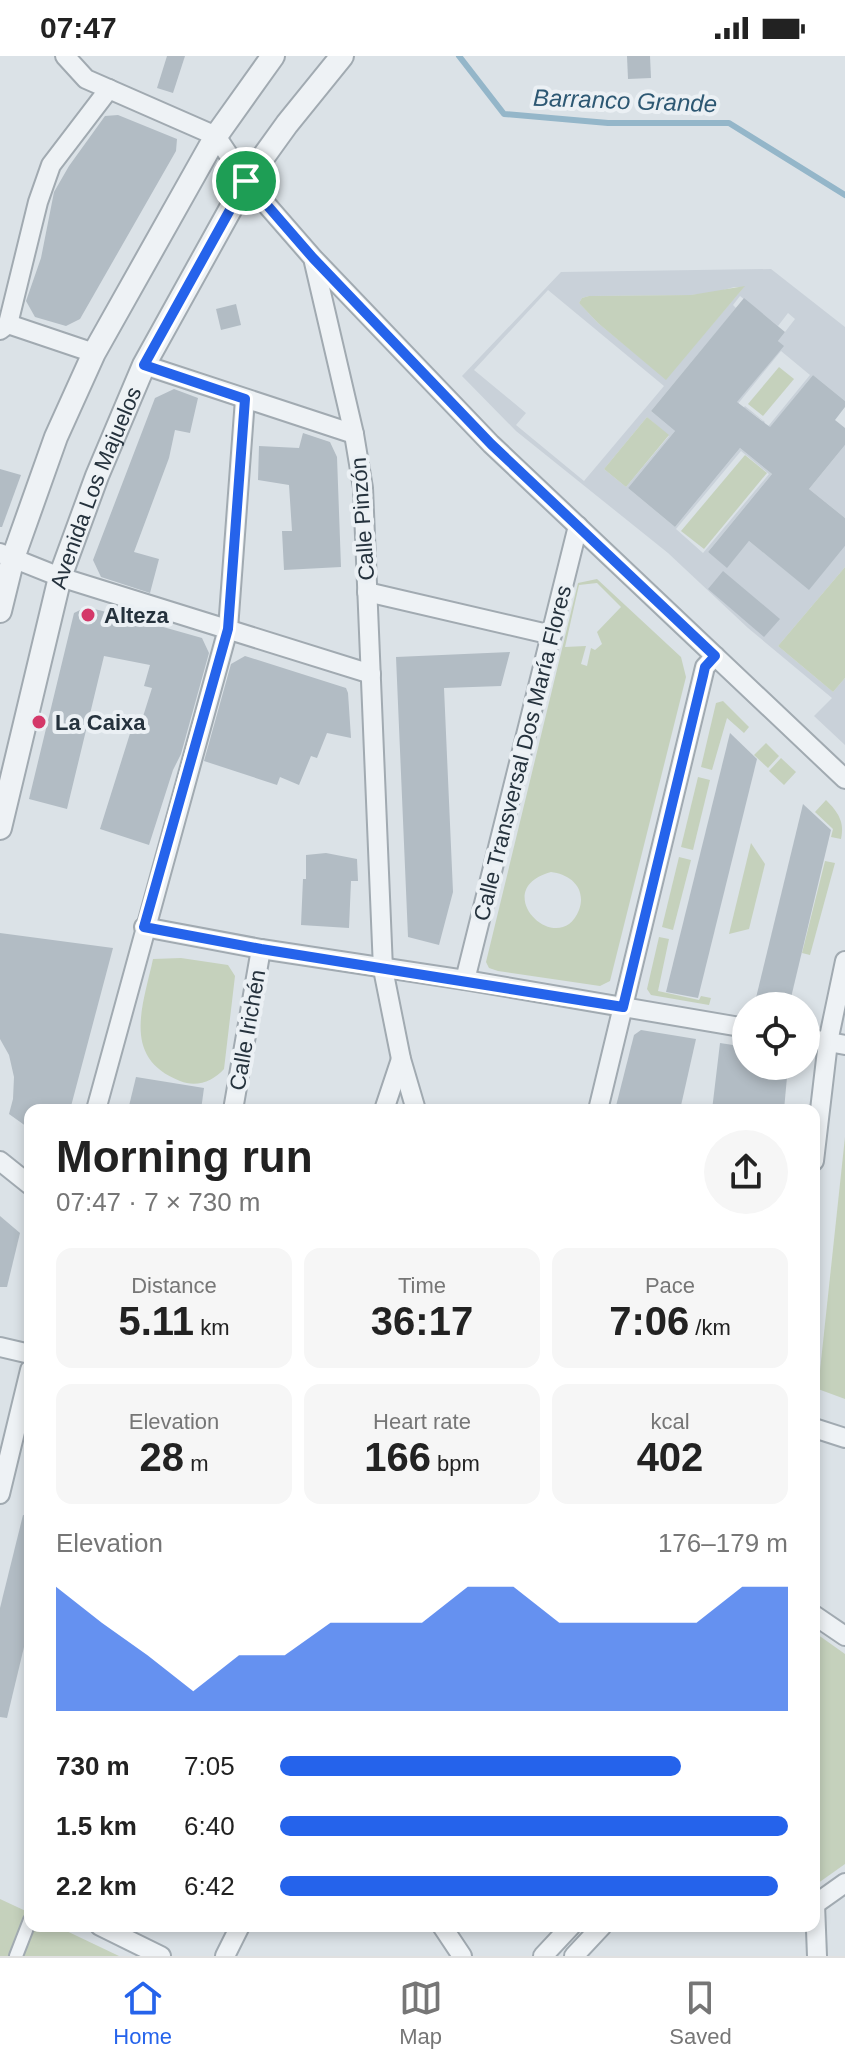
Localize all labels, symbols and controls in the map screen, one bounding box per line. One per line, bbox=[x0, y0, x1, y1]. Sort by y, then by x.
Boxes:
text: 07:47 bbox=[40, 11, 117, 44]
water label: Barranco Grande bbox=[533, 84, 717, 117]
pin bbox=[212, 147, 280, 215]
icon: arrive bbox=[224, 159, 268, 203]
street label: Avenida Los Majuelos bbox=[46, 383, 146, 591]
street label: Calle Pinzón bbox=[346, 456, 379, 581]
street label: Calle Transversal Dos María Flores bbox=[469, 583, 576, 923]
place label: Alteza bbox=[104, 603, 170, 628]
marker: Alteza bbox=[79, 606, 97, 624]
place label: La Caixa bbox=[55, 710, 146, 735]
marker: La Caixa bbox=[30, 713, 48, 731]
street label: Calle Irichén bbox=[225, 968, 270, 1092]
map controls bbox=[732, 992, 820, 1080]
button: locate bbox=[732, 992, 820, 1080]
button: share bbox=[704, 1130, 788, 1214]
text: Morning run bbox=[56, 1132, 313, 1181]
text: 07:47 · 7 × 730 m bbox=[56, 1187, 261, 1217]
text: Distance bbox=[131, 1273, 217, 1298]
text: Time bbox=[398, 1273, 446, 1298]
text: Pace bbox=[645, 1273, 695, 1298]
text: 5.11 bbox=[118, 1299, 194, 1343]
text: 36:17 bbox=[371, 1299, 473, 1343]
text: 7:06 bbox=[609, 1299, 689, 1343]
text: km bbox=[194, 1315, 230, 1340]
text: /km bbox=[689, 1315, 731, 1340]
text: Elevation bbox=[129, 1409, 219, 1434]
text: Heart rate bbox=[373, 1409, 471, 1434]
text: kcal bbox=[650, 1409, 690, 1434]
text: 28 bbox=[140, 1435, 184, 1479]
text: 166 bbox=[364, 1435, 431, 1479]
text: 402 bbox=[637, 1435, 703, 1479]
text: m bbox=[184, 1451, 208, 1476]
text: bpm bbox=[431, 1451, 480, 1476]
text: Elevation bbox=[56, 1528, 163, 1558]
text: 176–179 m bbox=[658, 1528, 788, 1558]
text: 730 m bbox=[56, 1751, 130, 1781]
text: 7:05 bbox=[184, 1751, 235, 1781]
text: 1.5 km bbox=[56, 1811, 137, 1841]
text: 6:40 bbox=[184, 1811, 235, 1841]
text: 2.2 km bbox=[56, 1871, 137, 1901]
text: 6:42 bbox=[184, 1871, 235, 1901]
tab: Home bbox=[113, 1976, 172, 2050]
tab: Map bbox=[399, 1976, 443, 2050]
tab: Saved bbox=[669, 1976, 732, 2050]

